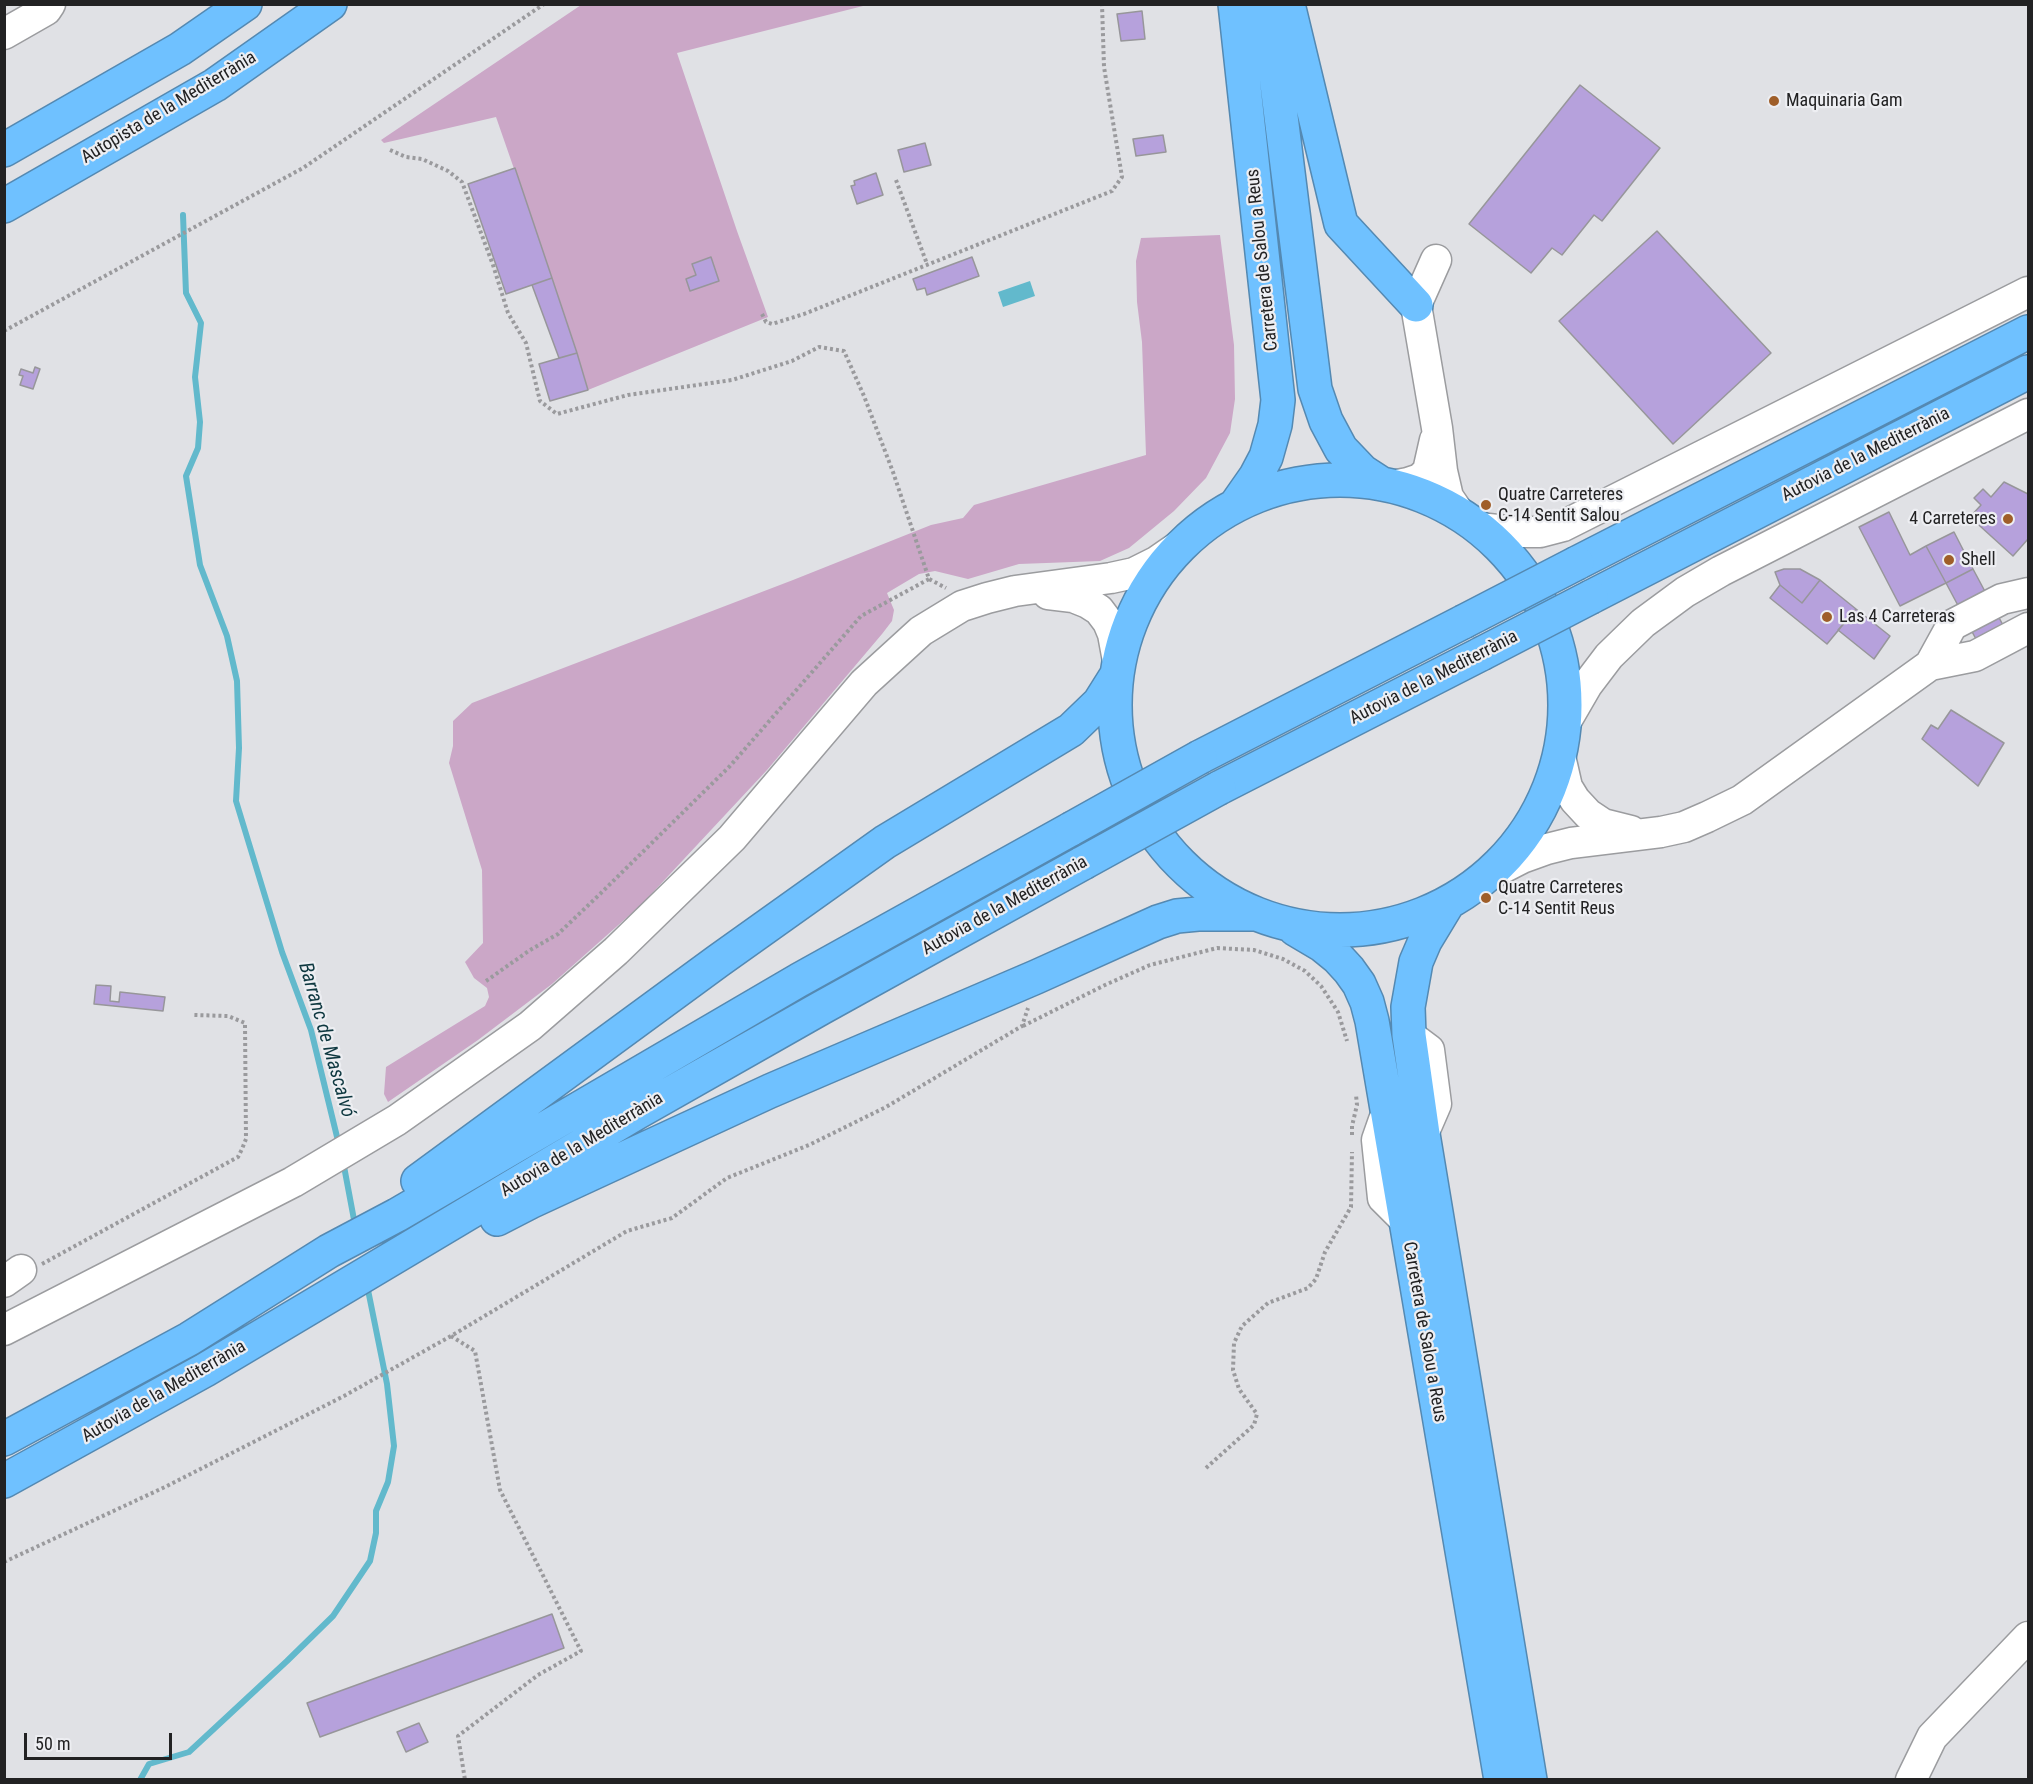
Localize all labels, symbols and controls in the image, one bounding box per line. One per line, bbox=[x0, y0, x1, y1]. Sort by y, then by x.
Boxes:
street label: Autopista de la Mediterrània bbox=[78, 47, 260, 169]
place label: Maquinaria Gam bbox=[1786, 90, 1903, 112]
marker: Maquinaria Gam bbox=[1767, 94, 1781, 108]
street label: Carretera de Salou a Reus bbox=[1243, 168, 1283, 352]
street label: Autovia de la Mediterrània bbox=[1778, 403, 1954, 507]
place label: Quatre Carreteres C-14 Sentit Salou bbox=[1498, 484, 1623, 526]
marker: Quatre Carreteres C-14 Sentit Salou bbox=[1479, 498, 1493, 512]
place label: 4 Carreteres bbox=[1909, 508, 1996, 530]
marker: 4 Carreteres bbox=[2001, 512, 2015, 526]
place label: Shell bbox=[1961, 549, 1996, 571]
marker: Shell bbox=[1942, 553, 1956, 567]
place label: Las 4 Carreteras bbox=[1839, 606, 1955, 628]
marker: Las 4 Carreteras bbox=[1820, 610, 1834, 624]
street label: Autovia de la Mediterrània bbox=[1346, 626, 1522, 730]
street label: Autovia de la Mediterrània bbox=[919, 852, 1091, 960]
place label: Quatre Carreteres C-14 Sentit Reus bbox=[1498, 877, 1623, 920]
marker: Quatre Carreteres C-14 Sentit Reus bbox=[1479, 891, 1493, 905]
water label: Barranc de Mascalvó bbox=[292, 960, 360, 1120]
street label: Autovia de la Mediterrània bbox=[497, 1088, 667, 1202]
street label: Carretera de Salou a Reus bbox=[1397, 1240, 1451, 1424]
street label: Autovia de la Mediterrània bbox=[78, 1336, 250, 1448]
scale bar bbox=[27, 1721, 176, 1759]
text: 50 m bbox=[35, 1733, 70, 1754]

